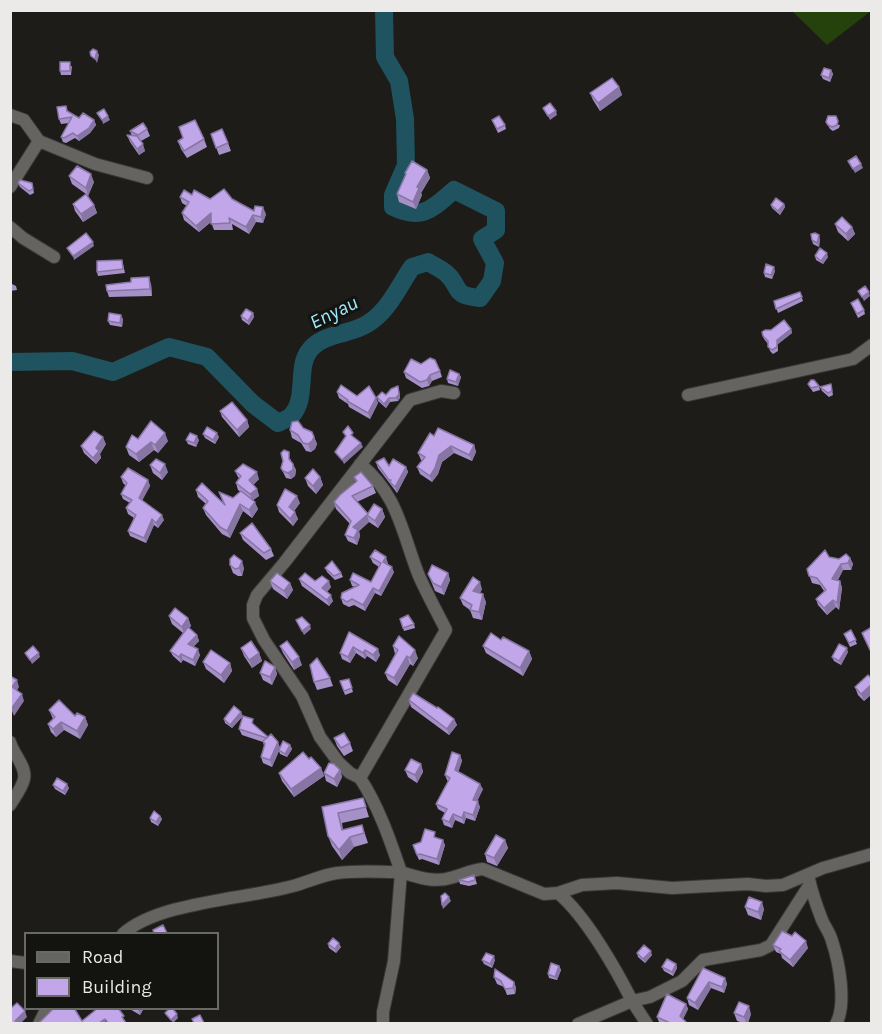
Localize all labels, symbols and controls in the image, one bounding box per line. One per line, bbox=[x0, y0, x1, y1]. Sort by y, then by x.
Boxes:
water label: Enyau bbox=[306, 291, 362, 335]
legend bbox=[24, 932, 219, 1010]
text: Road bbox=[82, 946, 123, 968]
text: Building bbox=[82, 976, 152, 998]

